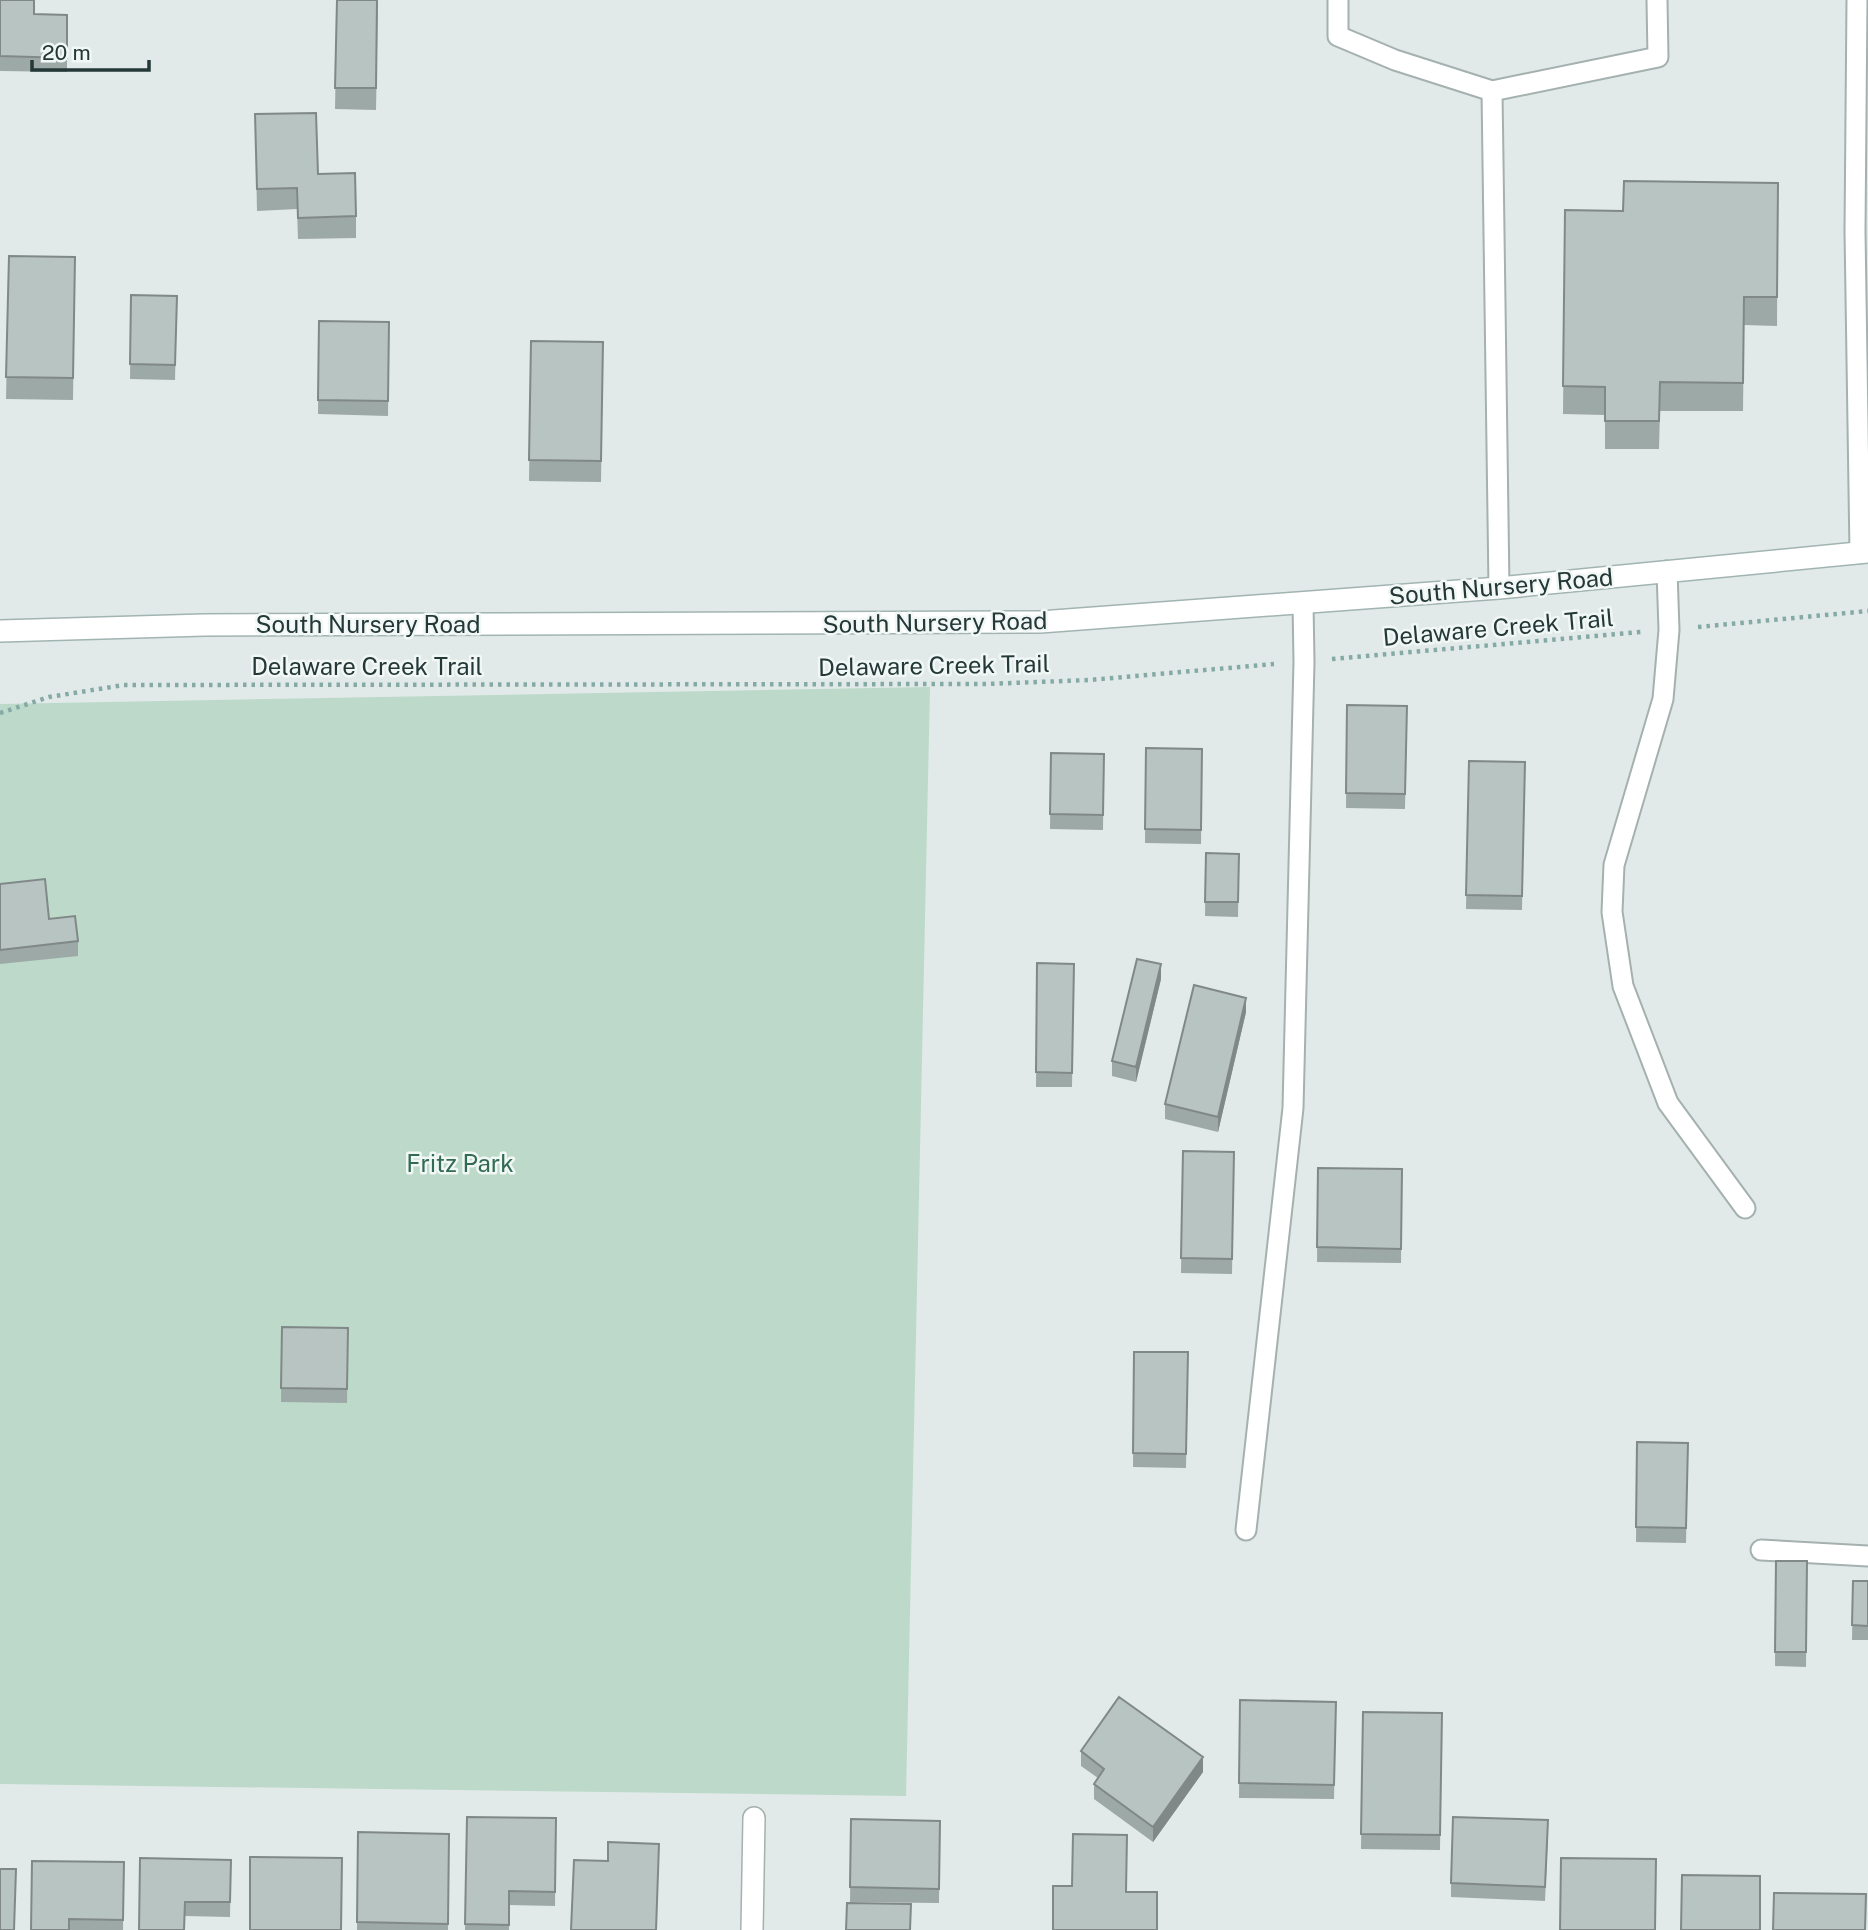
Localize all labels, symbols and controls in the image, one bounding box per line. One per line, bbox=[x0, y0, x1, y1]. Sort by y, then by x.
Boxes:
scale bar bbox=[32, 28, 149, 72]
text: 20 m bbox=[42, 40, 91, 65]
street label: South Nursery Road bbox=[1388, 562, 1614, 610]
street label: Delaware Creek Trail bbox=[1381, 603, 1615, 651]
street label: South Nursery Road bbox=[822, 606, 1048, 638]
street label: South Nursery Road bbox=[256, 610, 480, 638]
street label: Delaware Creek Trail bbox=[818, 649, 1050, 681]
street label: Delaware Creek Trail bbox=[251, 652, 483, 680]
park label: Fritz Park bbox=[406, 1149, 514, 1177]

